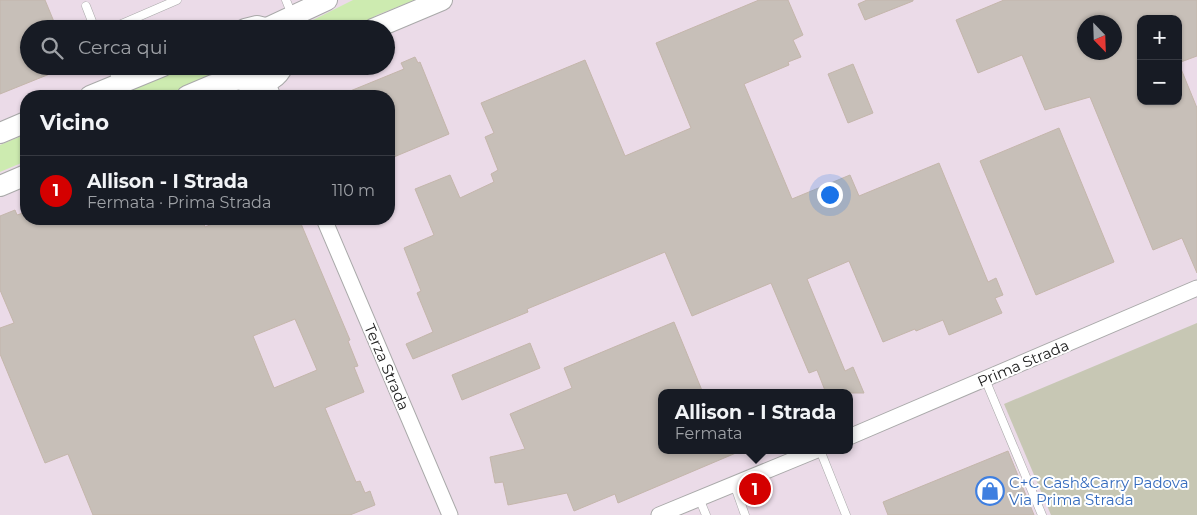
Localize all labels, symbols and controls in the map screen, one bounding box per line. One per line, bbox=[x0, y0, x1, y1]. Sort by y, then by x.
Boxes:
north arrow bbox=[1077, 15, 1122, 60]
map controls bbox=[1137, 15, 1182, 105]
button: + bbox=[1137, 15, 1182, 60]
search box bbox=[20, 20, 395, 75]
icon: search bbox=[38, 34, 66, 62]
text: Cerca qui bbox=[78, 36, 168, 59]
button: − bbox=[1137, 60, 1182, 105]
text: Vicino bbox=[40, 110, 109, 135]
text: Allison - I Strada bbox=[87, 170, 249, 193]
text: 1 bbox=[53, 181, 59, 200]
text: 110 m bbox=[332, 181, 375, 200]
your location bbox=[817, 182, 843, 208]
text: Fermata · Prima Strada bbox=[87, 193, 271, 212]
street label: Terza Strada bbox=[360, 321, 414, 413]
street label: Prima Strada bbox=[974, 335, 1072, 391]
popup bbox=[658, 389, 853, 454]
text: Allison - I Strada bbox=[675, 401, 836, 424]
text: Fermata bbox=[675, 424, 743, 443]
pin: 1 bbox=[739, 470, 771, 508]
place label: C+C Cash&Carry Padova Via Prima Strada bbox=[1009, 473, 1188, 509]
shop icon: C+C Cash&Carry Padova Via Prima Strada bbox=[975, 476, 1005, 506]

